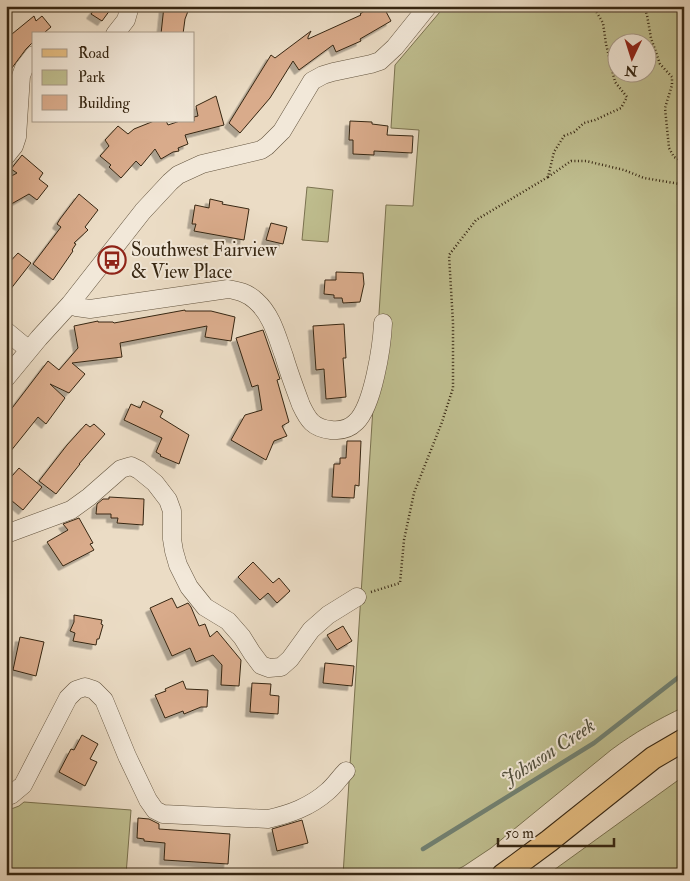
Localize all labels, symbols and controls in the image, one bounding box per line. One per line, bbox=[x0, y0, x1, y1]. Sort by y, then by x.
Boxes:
legend bbox=[32, 32, 195, 122]
north arrow bbox=[608, 32, 658, 82]
text: Road bbox=[78, 44, 110, 63]
text: N bbox=[624, 62, 639, 79]
text: Park bbox=[78, 68, 105, 87]
text: Building bbox=[78, 94, 130, 113]
place label: Southwest Fairview & View Place bbox=[131, 238, 277, 284]
bus stop icon: Southwest Fairview & View Place bbox=[97, 245, 127, 275]
water label: Johnson Creek bbox=[497, 713, 600, 792]
scale bar bbox=[498, 816, 614, 848]
text: 50 m bbox=[505, 824, 534, 843]

